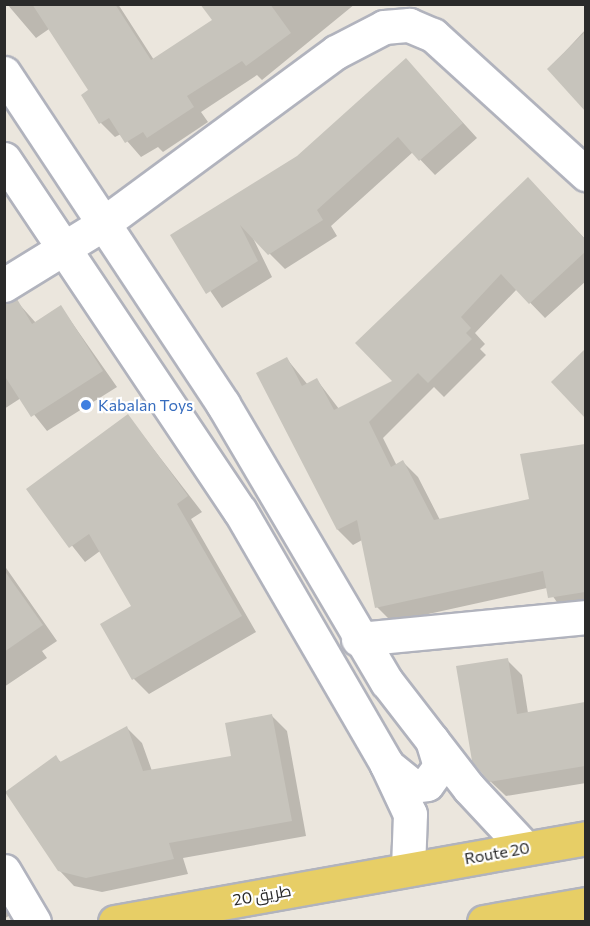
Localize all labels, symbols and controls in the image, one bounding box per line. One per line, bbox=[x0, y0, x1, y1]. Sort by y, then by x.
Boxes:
place label: Kabalan Toys bbox=[98, 395, 193, 415]
marker: Kabalan Toys bbox=[79, 398, 93, 412]
street label: Route 20 bbox=[463, 838, 531, 868]
street label: طريق 20 bbox=[231, 880, 293, 910]

